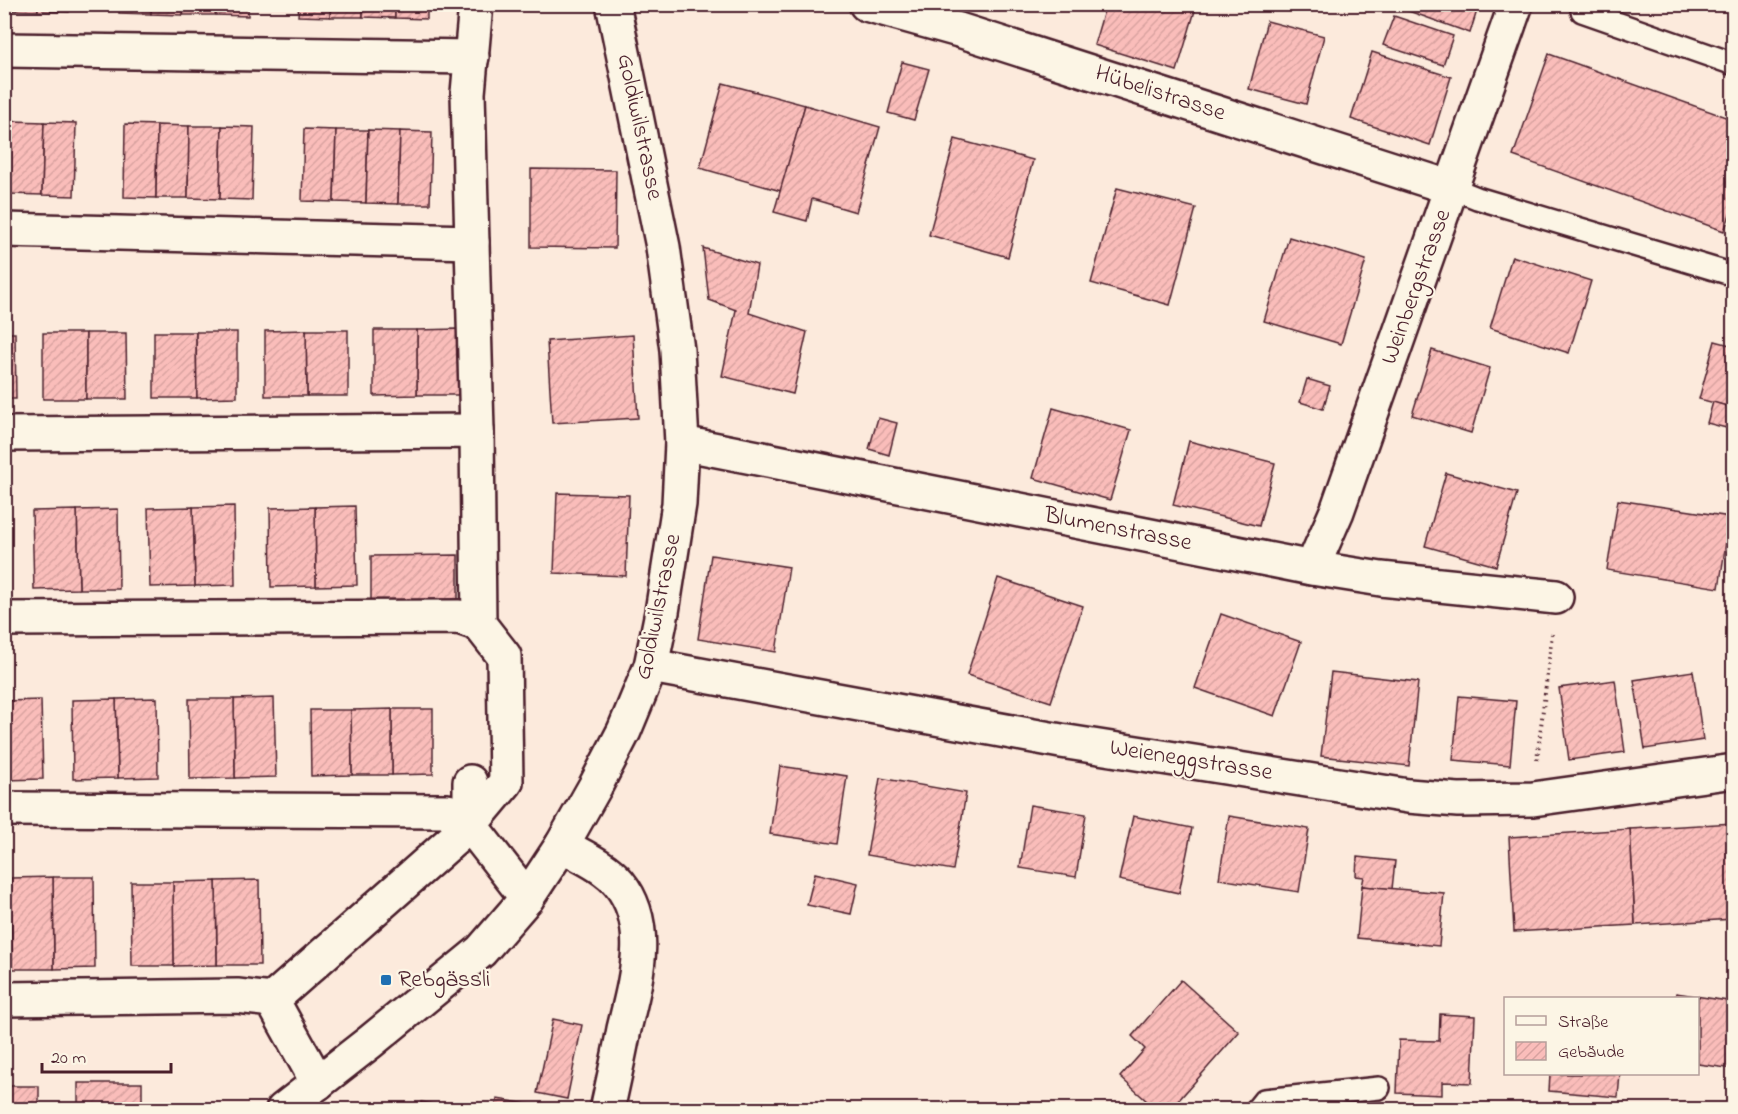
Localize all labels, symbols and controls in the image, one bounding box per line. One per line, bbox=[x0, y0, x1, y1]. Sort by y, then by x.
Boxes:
street label: Goldiwilstrasse bbox=[606, 51, 672, 204]
street label: Hübelistrasse bbox=[1090, 56, 1230, 132]
street label: Weinbergstrasse bbox=[1373, 204, 1461, 370]
street label: Blumenstrasse bbox=[1040, 498, 1195, 561]
street label: Goldiwilstrasse bbox=[626, 530, 692, 683]
street label: Weieneggstrasse bbox=[1107, 731, 1275, 791]
place label: Rebgässli bbox=[398, 963, 490, 998]
marker: Rebgässli bbox=[379, 973, 393, 987]
legend bbox=[1504, 997, 1699, 1075]
text: Straße bbox=[1558, 1010, 1609, 1036]
scale bar bbox=[42, 1036, 171, 1074]
text: Gebäude bbox=[1558, 1040, 1625, 1066]
text: 20 m bbox=[51, 1046, 86, 1072]

